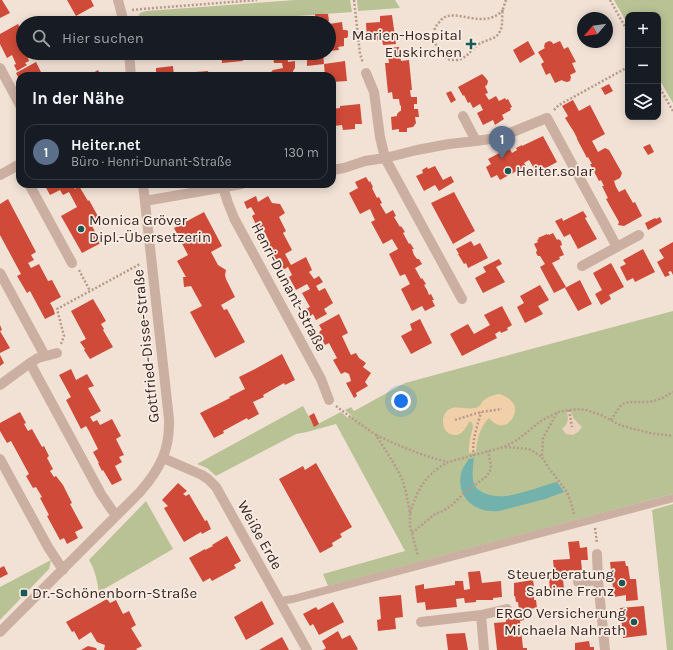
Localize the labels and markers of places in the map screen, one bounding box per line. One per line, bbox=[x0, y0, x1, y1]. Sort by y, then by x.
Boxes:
place label: Marien-Hospital Euskirchen bbox=[352, 26, 462, 61]
marker: Marien-Hospital Euskirchen bbox=[465, 38, 477, 50]
pin: 1 bbox=[489, 126, 515, 159]
place label: Heiter.solar bbox=[516, 162, 594, 180]
marker: Heiter.solar bbox=[503, 166, 513, 176]
place label: Monica Gröver Dipl.-Übersetzerin bbox=[89, 211, 211, 246]
marker: Monica Gröver Dipl.-Übersetzerin bbox=[76, 224, 86, 234]
place label: Steuerberatung Sabine Frenz bbox=[507, 565, 615, 600]
marker: Steuerberatung Sabine Frenz bbox=[617, 578, 627, 588]
place label: Dr.-Schönenborn-Straße bbox=[32, 584, 197, 602]
marker: Dr.-Schönenborn-Straße bbox=[19, 588, 29, 598]
place label: ERGO Versicherung Michaela Nahrath bbox=[496, 604, 627, 639]
marker: ERGO Versicherung Michaela Nahrath bbox=[629, 617, 639, 627]

